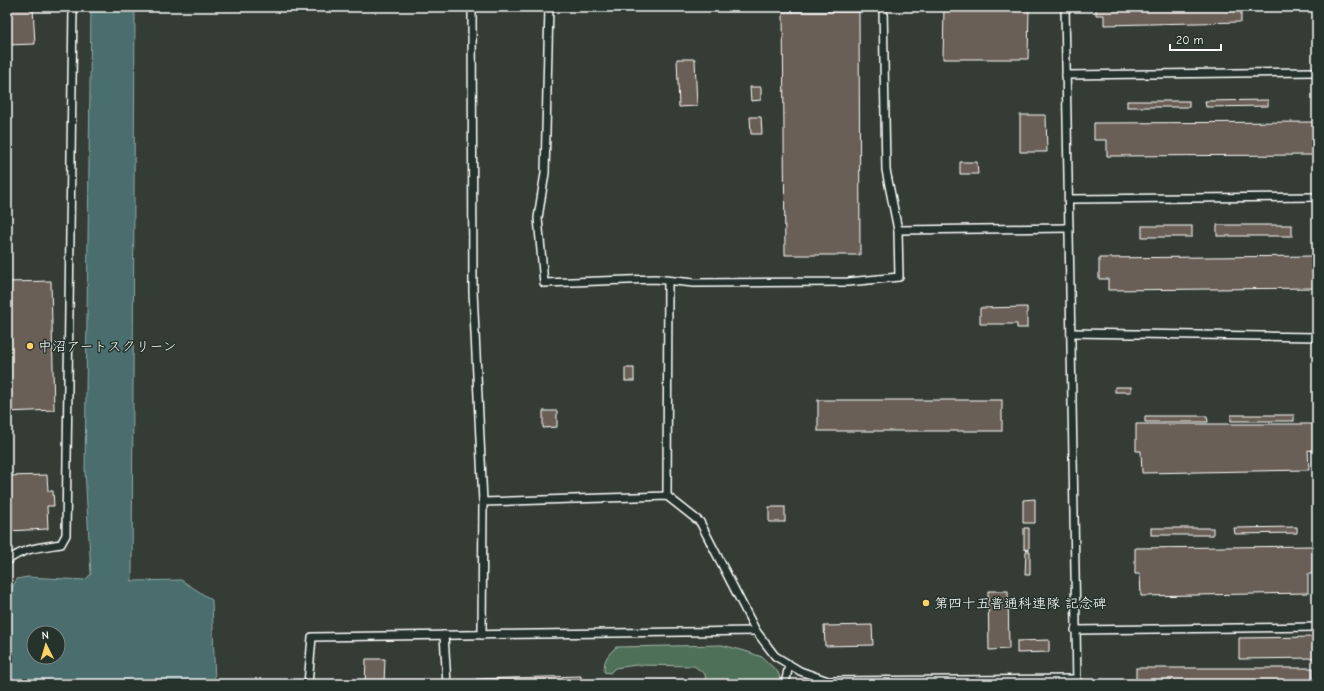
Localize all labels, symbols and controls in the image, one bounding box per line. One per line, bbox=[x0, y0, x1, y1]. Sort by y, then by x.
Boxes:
scale bar bbox=[1170, 26, 1221, 52]
text: 20 m bbox=[1176, 33, 1204, 47]
place label: 中沼アートスクリーン bbox=[38, 338, 177, 355]
marker: 中沼アートスクリーン bbox=[25, 341, 35, 351]
place label: 第四十五普通科連隊 記念碑 bbox=[934, 595, 1107, 612]
marker: 第四十五普通科連隊 記念碑 bbox=[921, 598, 931, 608]
north arrow bbox=[26, 625, 66, 665]
text: N bbox=[41, 629, 49, 642]

